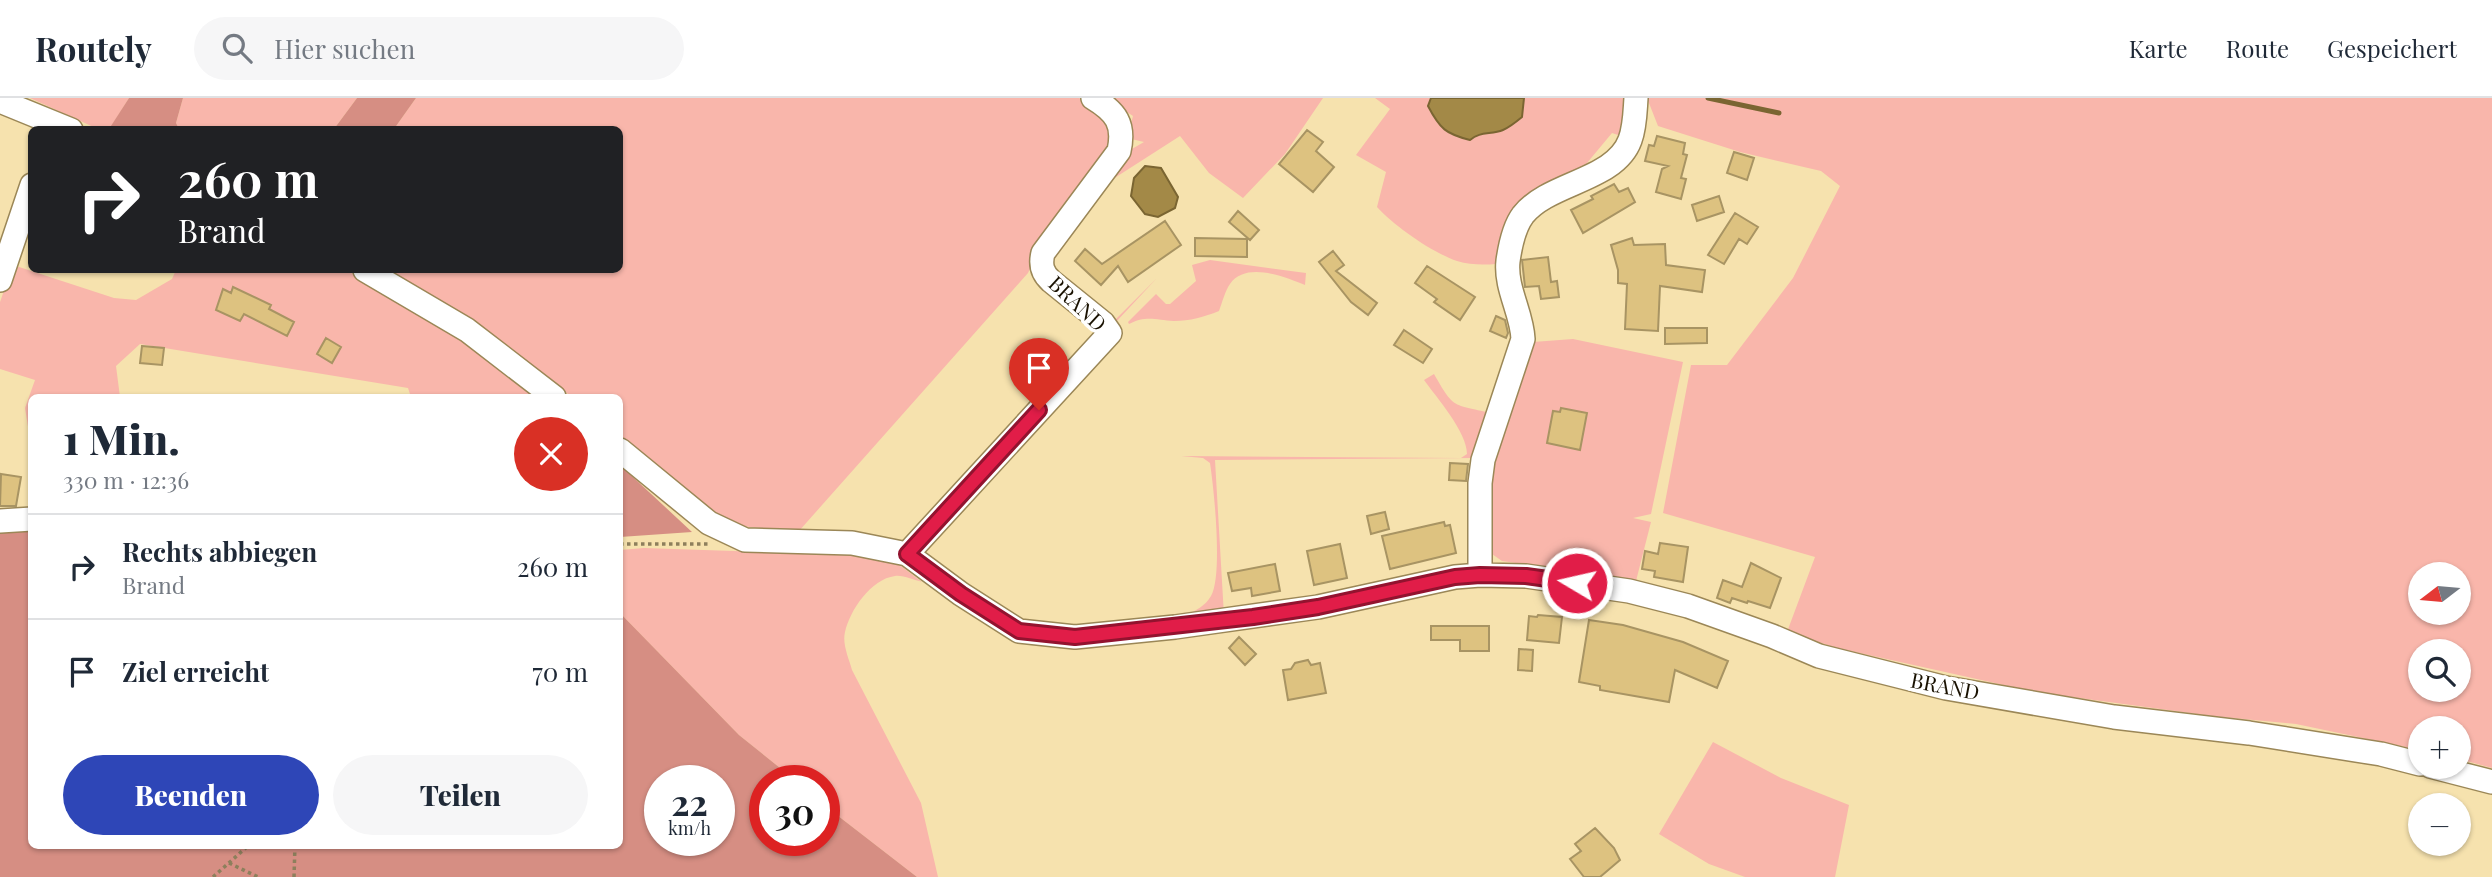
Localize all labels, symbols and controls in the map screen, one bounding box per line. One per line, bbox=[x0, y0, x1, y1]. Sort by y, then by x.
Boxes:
search box bbox=[194, 17, 684, 80]
text: Routely bbox=[35, 26, 152, 70]
icon: search bbox=[218, 29, 256, 67]
text: Hier suchen bbox=[274, 31, 415, 66]
text: Karte bbox=[2129, 32, 2188, 64]
text: Route bbox=[2226, 32, 2289, 64]
text: Gespeichert bbox=[2327, 32, 2457, 64]
text: 260 m bbox=[178, 145, 318, 210]
icon: right bbox=[63, 154, 154, 245]
text: Brand bbox=[178, 208, 266, 251]
street label: BRAND bbox=[1043, 269, 1113, 336]
pin bbox=[1009, 338, 1069, 410]
icon: arrive bbox=[1020, 349, 1058, 387]
text: 1 Min. bbox=[63, 410, 180, 466]
button: close bbox=[514, 417, 588, 491]
text: 330 m · 12:36 bbox=[63, 464, 189, 495]
text: Rechts abbiegen bbox=[122, 534, 317, 569]
position arrow bbox=[1540, 546, 1614, 620]
icon: right bbox=[63, 548, 101, 586]
text: 260 m bbox=[517, 549, 588, 584]
north arrow bbox=[2408, 562, 2471, 625]
map controls bbox=[2408, 562, 2471, 856]
text: Brand bbox=[122, 569, 185, 600]
button: search bbox=[2408, 639, 2471, 702]
icon: arrive bbox=[63, 653, 101, 691]
text: Ziel erreicht bbox=[122, 654, 269, 689]
text: 70 m bbox=[532, 654, 588, 689]
street label: BRAND bbox=[1909, 665, 1982, 705]
button: + bbox=[2408, 716, 2471, 779]
button: Beenden bbox=[63, 755, 319, 835]
button: Teilen bbox=[333, 755, 588, 835]
speed limit sign: 30 bbox=[749, 765, 840, 856]
text: 22 bbox=[671, 778, 708, 825]
button: − bbox=[2408, 793, 2471, 856]
text: km/h bbox=[668, 816, 711, 840]

